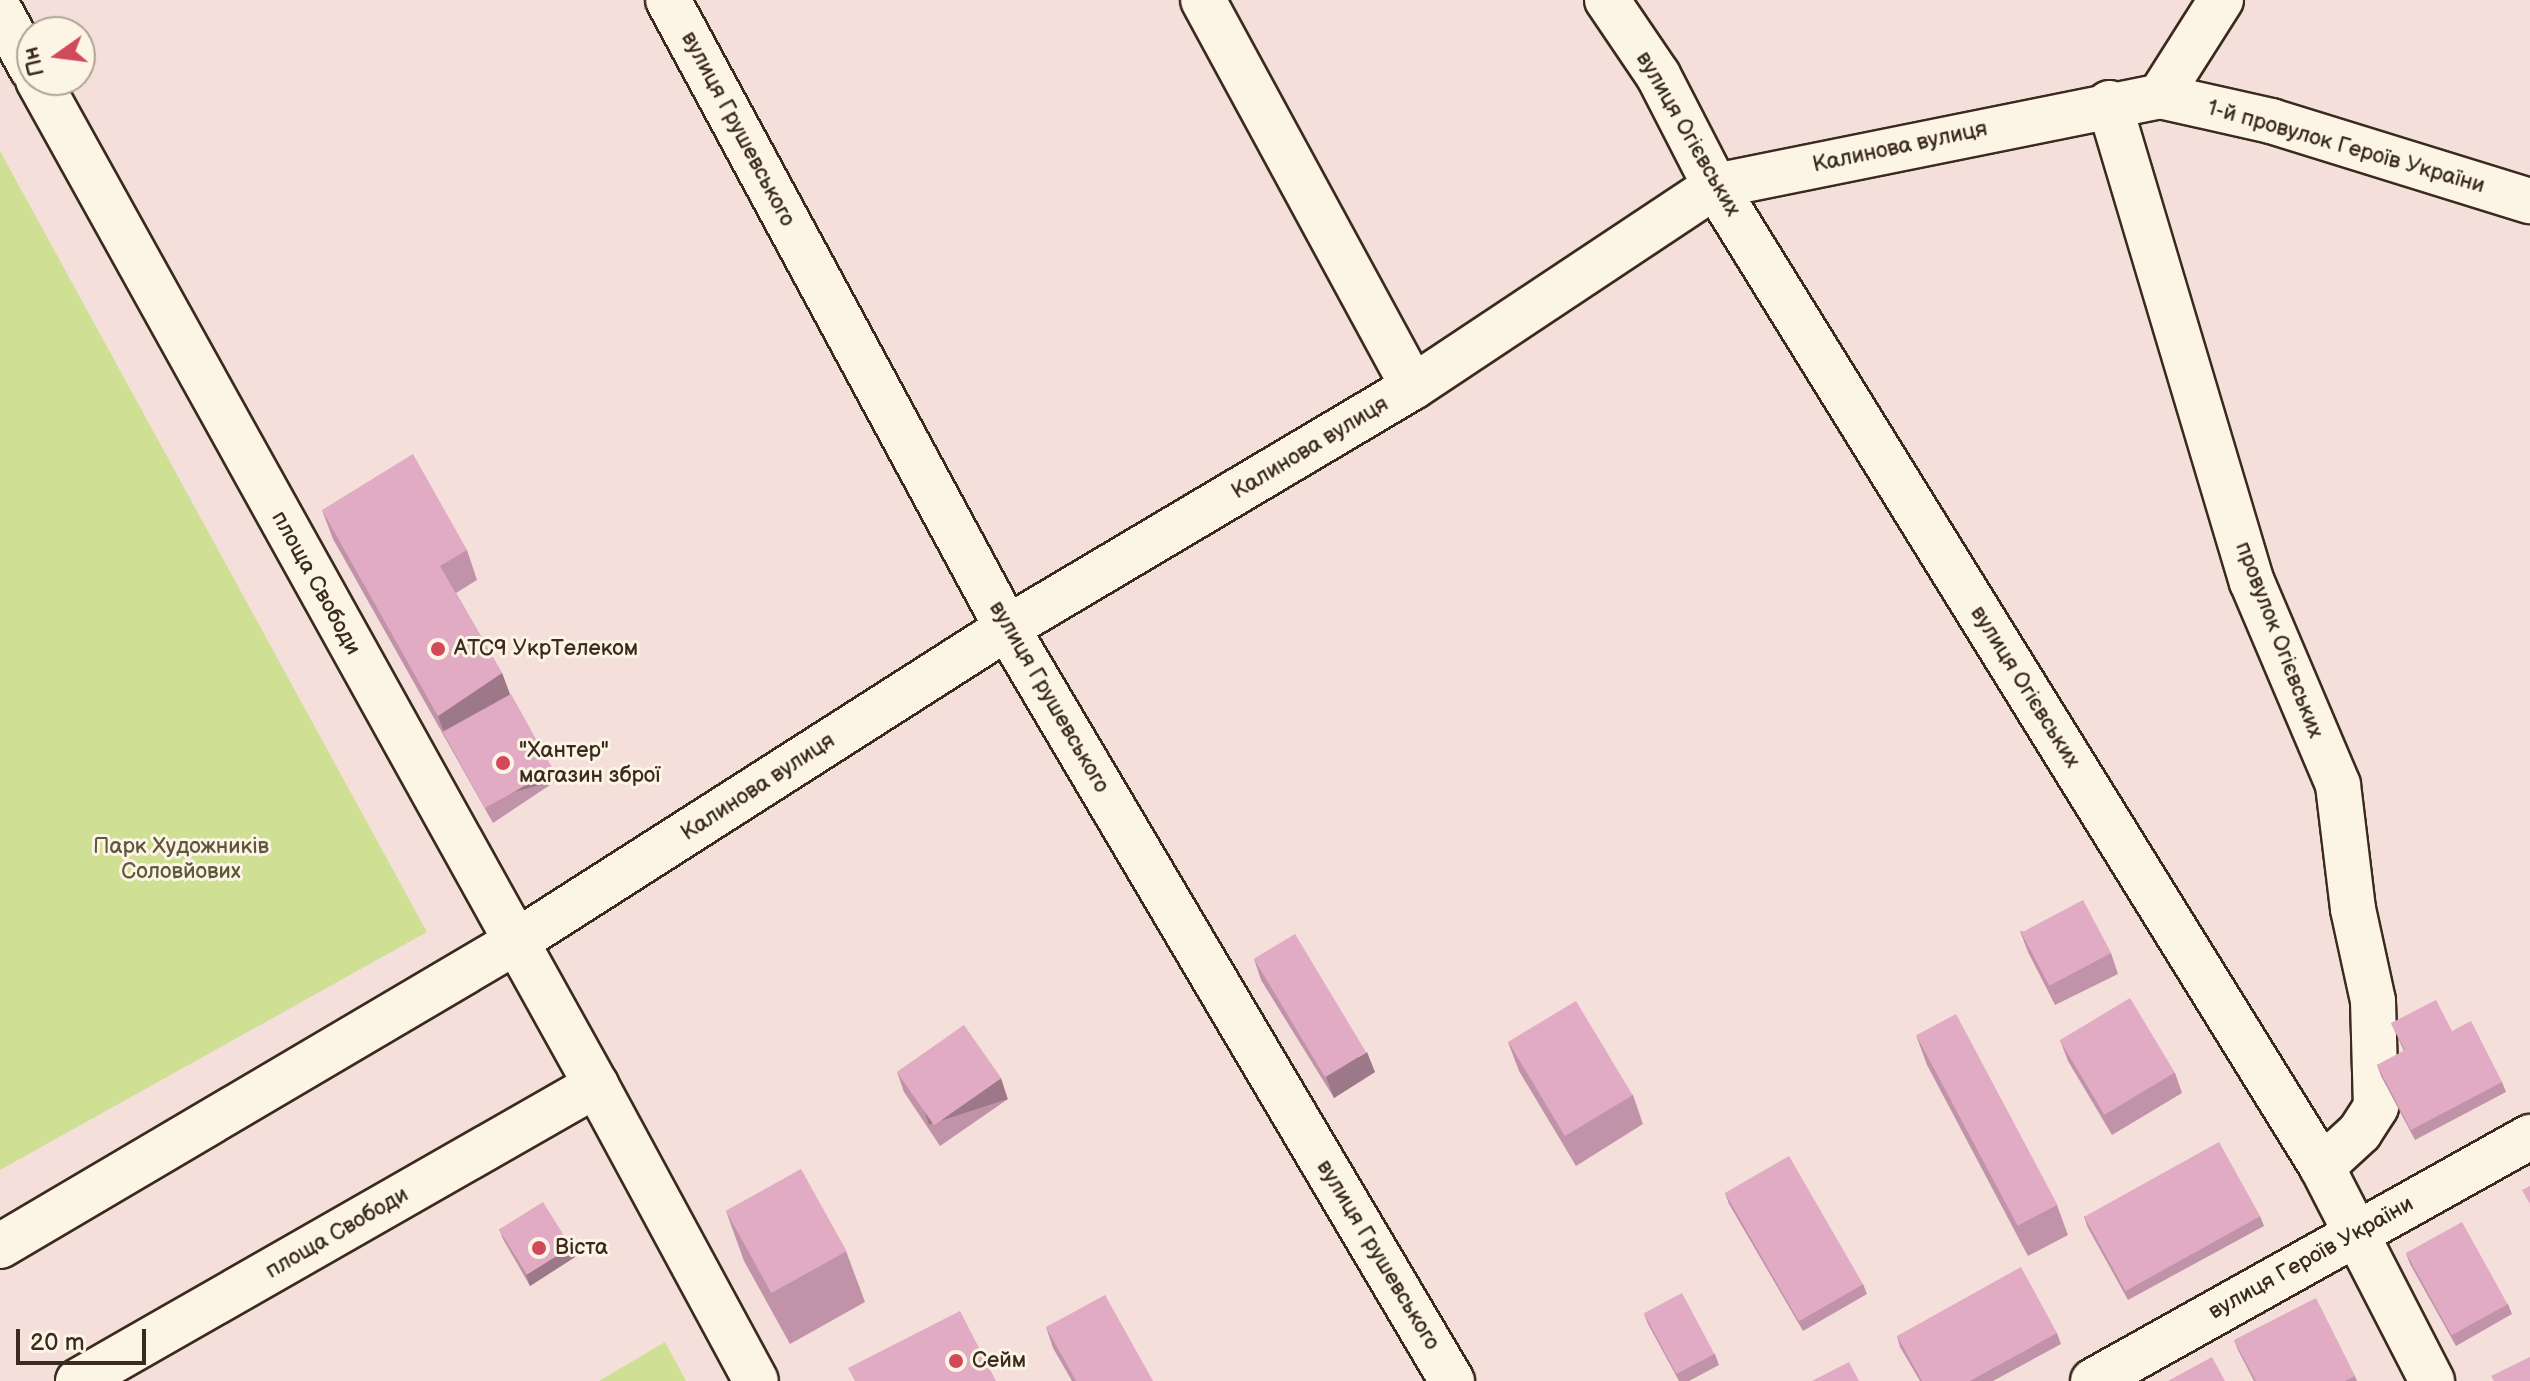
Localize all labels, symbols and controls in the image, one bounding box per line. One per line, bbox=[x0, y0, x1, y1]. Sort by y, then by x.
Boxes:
north arrow bbox=[16, 16, 96, 96]
street label: вулиця Грушевського bbox=[675, 27, 801, 231]
text: Пн bbox=[18, 44, 51, 79]
street label: вулиця Огієвських bbox=[1630, 47, 1746, 221]
street label: 1-й провулок Героїв України bbox=[2204, 95, 2488, 199]
street label: Калинова вулиця bbox=[1810, 116, 1990, 178]
street label: Калинова вулиця bbox=[1227, 391, 1393, 505]
street label: площа Свободи bbox=[266, 507, 366, 659]
street label: провулок Огієвських bbox=[2229, 538, 2329, 742]
street label: вулиця Грушевського bbox=[983, 596, 1115, 798]
street label: вулиця Огієвських bbox=[1965, 601, 2085, 773]
place label: АТС9 УкрТелеком bbox=[454, 636, 638, 662]
marker: АТС9 УкрТелеком bbox=[429, 640, 447, 658]
street label: Калинова вулиця bbox=[676, 727, 840, 847]
place label: "Хантер" магазин зброї bbox=[519, 737, 661, 788]
marker: "Хантер" магазин зброї bbox=[494, 754, 512, 772]
park label: Парк Художників Соловйових bbox=[93, 833, 269, 884]
street label: вулиця Грушевського bbox=[1311, 1155, 1445, 1355]
street label: площа Свободи bbox=[261, 1182, 413, 1284]
street label: вулиця Героїв України bbox=[2204, 1191, 2418, 1325]
place label: Віста bbox=[555, 1235, 608, 1261]
marker: Віста bbox=[530, 1239, 548, 1257]
scale bar bbox=[20, 1313, 150, 1363]
text: 20 m bbox=[30, 1328, 85, 1357]
place label: Сейм bbox=[972, 1348, 1026, 1374]
marker: Сейм bbox=[947, 1352, 965, 1370]

